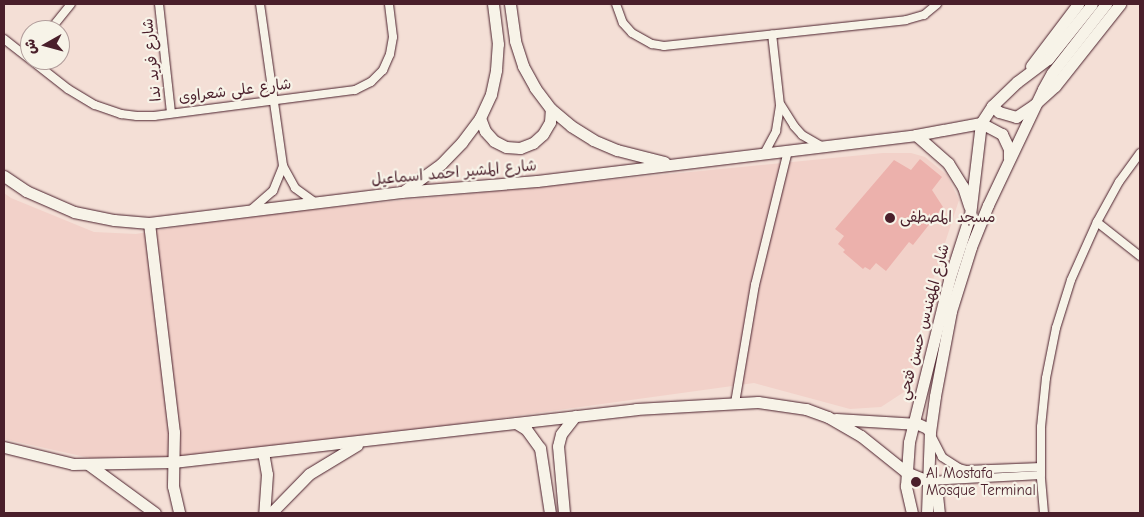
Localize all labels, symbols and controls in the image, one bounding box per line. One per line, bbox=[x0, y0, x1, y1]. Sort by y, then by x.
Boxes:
street label: شارع فريد ندا bbox=[139, 18, 165, 102]
north arrow bbox=[20, 20, 70, 70]
text: ش bbox=[21, 38, 40, 55]
street label: شارع على شعراوى bbox=[178, 75, 292, 107]
street label: شارع المشير احمد اسماعيل bbox=[371, 157, 537, 189]
place label: مسجد المصطفى bbox=[900, 209, 995, 227]
marker: مسجد المصطفى bbox=[884, 212, 896, 224]
street label: شارع المهندس حسن فتحي bbox=[894, 242, 954, 402]
place label: Al Mostafa Mosque Terminal bbox=[926, 464, 1036, 499]
marker: Al Mostafa Mosque Terminal bbox=[910, 476, 922, 488]

